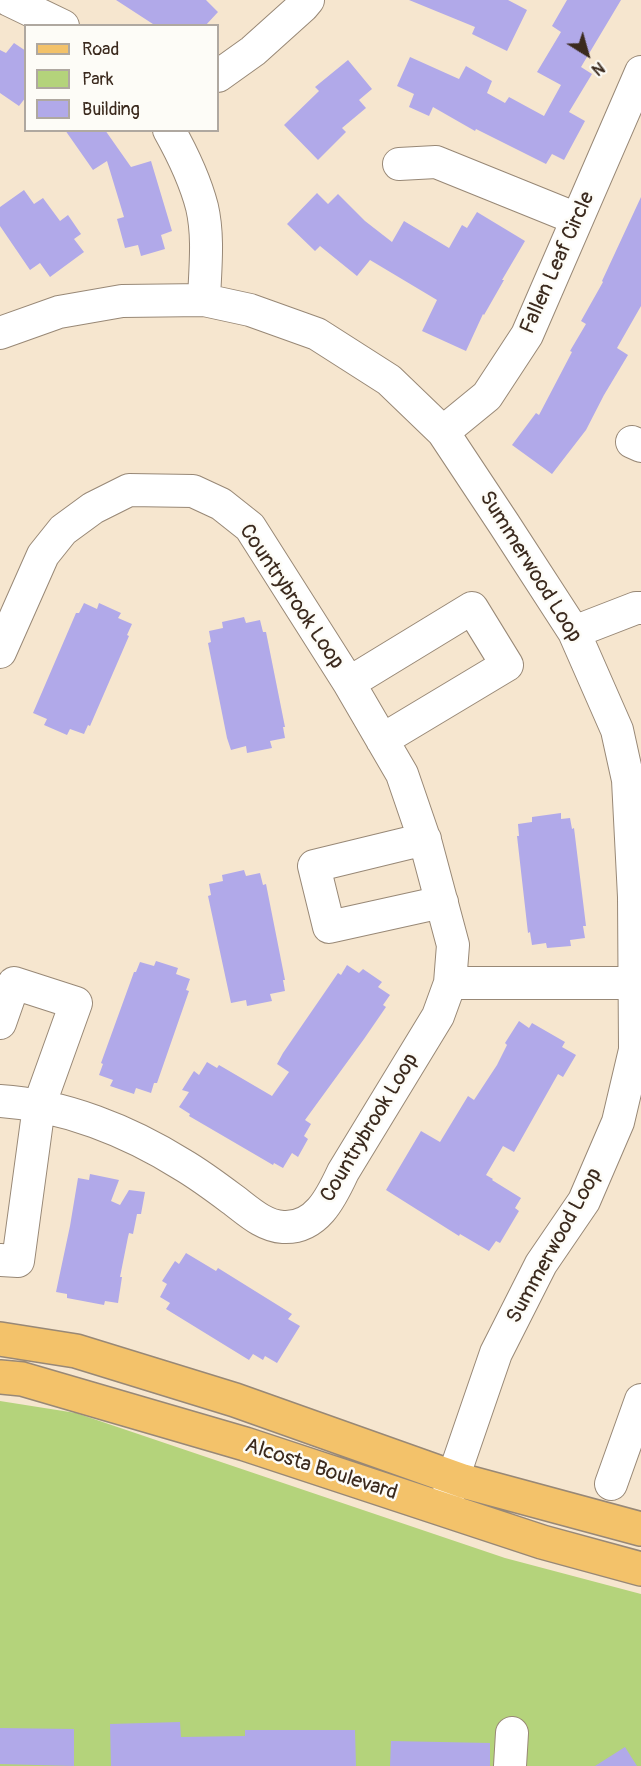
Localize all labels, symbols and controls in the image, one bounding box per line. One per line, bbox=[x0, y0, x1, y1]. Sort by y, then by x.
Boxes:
legend bbox=[24, 24, 219, 132]
north arrow bbox=[557, 24, 617, 84]
text: Road bbox=[82, 38, 119, 61]
text: N bbox=[587, 57, 608, 80]
text: Park bbox=[82, 68, 114, 91]
text: Building bbox=[82, 98, 140, 121]
street label: Fallen Leaf Circle bbox=[515, 188, 601, 338]
street label: Summerwood Loop bbox=[473, 487, 587, 647]
street label: Countrybrook Loop bbox=[233, 520, 349, 674]
street label: Countrybrook Loop bbox=[316, 1049, 424, 1207]
street label: Summerwood Loop bbox=[502, 1164, 608, 1328]
street label: Alcosta Boulevard bbox=[242, 1434, 400, 1506]

